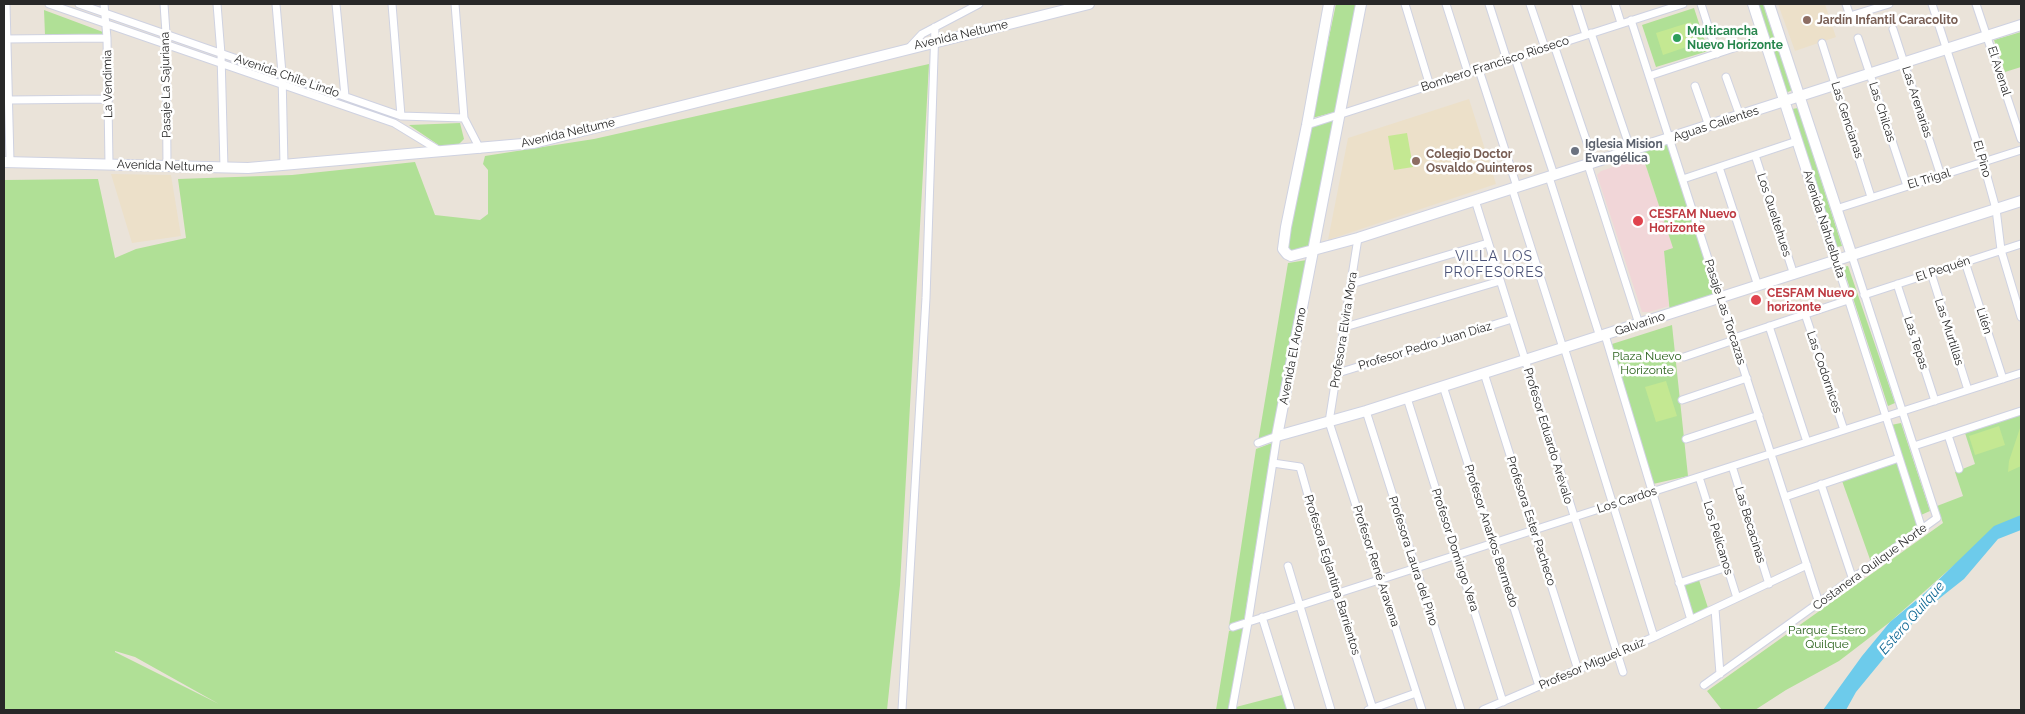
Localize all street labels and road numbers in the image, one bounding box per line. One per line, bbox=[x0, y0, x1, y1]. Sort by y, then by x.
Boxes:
street label: Avenida Neltume bbox=[912, 17, 1010, 53]
street label: Pasaje La Sajuriana bbox=[158, 32, 174, 138]
street label: Bombero Francisco Rioseco bbox=[1419, 33, 1571, 95]
street label: El Avenal bbox=[1984, 44, 2014, 98]
street label: La Vendimia bbox=[100, 50, 116, 118]
street label: Avenida Chile Lindo bbox=[233, 51, 341, 101]
street label: Las Arenarias bbox=[1899, 64, 1935, 140]
street label: Las Gencianas bbox=[1828, 80, 1866, 160]
street label: Las Chilcas bbox=[1866, 80, 1898, 144]
street label: Aguas Calientes bbox=[1671, 103, 1761, 145]
street label: Avenida Neltume bbox=[519, 115, 617, 151]
street label: El Pino bbox=[1970, 139, 1994, 179]
street label: Avenida Neltume bbox=[117, 157, 213, 175]
street label: El Trigal bbox=[1906, 166, 1952, 192]
street label: Avenida Nahuelbuta bbox=[1800, 168, 1848, 280]
street label: Los Queltehues bbox=[1754, 171, 1794, 259]
street label: El Pequén bbox=[1914, 253, 1972, 285]
street label: Pasaje Las Torcazas bbox=[1701, 257, 1749, 367]
street label: Profesora Elvira Mora bbox=[1328, 271, 1360, 389]
street label: Las Murtillas bbox=[1931, 297, 1967, 367]
street label: Avenida El Aromo bbox=[1277, 306, 1309, 406]
street label: Lilén bbox=[1973, 306, 1995, 336]
street label: Galvarino bbox=[1613, 309, 1667, 339]
street label: Las Tepas bbox=[1901, 315, 1931, 371]
street label: Profesor Pedro Juan Díaz bbox=[1357, 319, 1493, 373]
street label: Las Codornices bbox=[1803, 329, 1845, 415]
street label: Profesor Eduardo Arévalo bbox=[1520, 366, 1576, 506]
street label: Profesora Ester Pacheco bbox=[1503, 454, 1559, 588]
street label: Profesor Anarkos Bermedo bbox=[1461, 463, 1521, 609]
street label: Los Cardos bbox=[1595, 484, 1659, 516]
street label: Las Becacinas bbox=[1732, 485, 1768, 565]
street label: Profesor Domingo Vera bbox=[1428, 487, 1482, 613]
street label: Profesora Eglantina Barrientos bbox=[1301, 493, 1363, 657]
street label: Profesora Laura del Pino bbox=[1385, 494, 1441, 628]
street label: Los Pelícanos bbox=[1700, 499, 1736, 577]
street label: Profesor René Aravena bbox=[1350, 504, 1402, 628]
street label: Costanera Quilque Norte bbox=[1810, 521, 1930, 613]
street label: Profesor Miguel Ruiz bbox=[1537, 635, 1647, 693]

